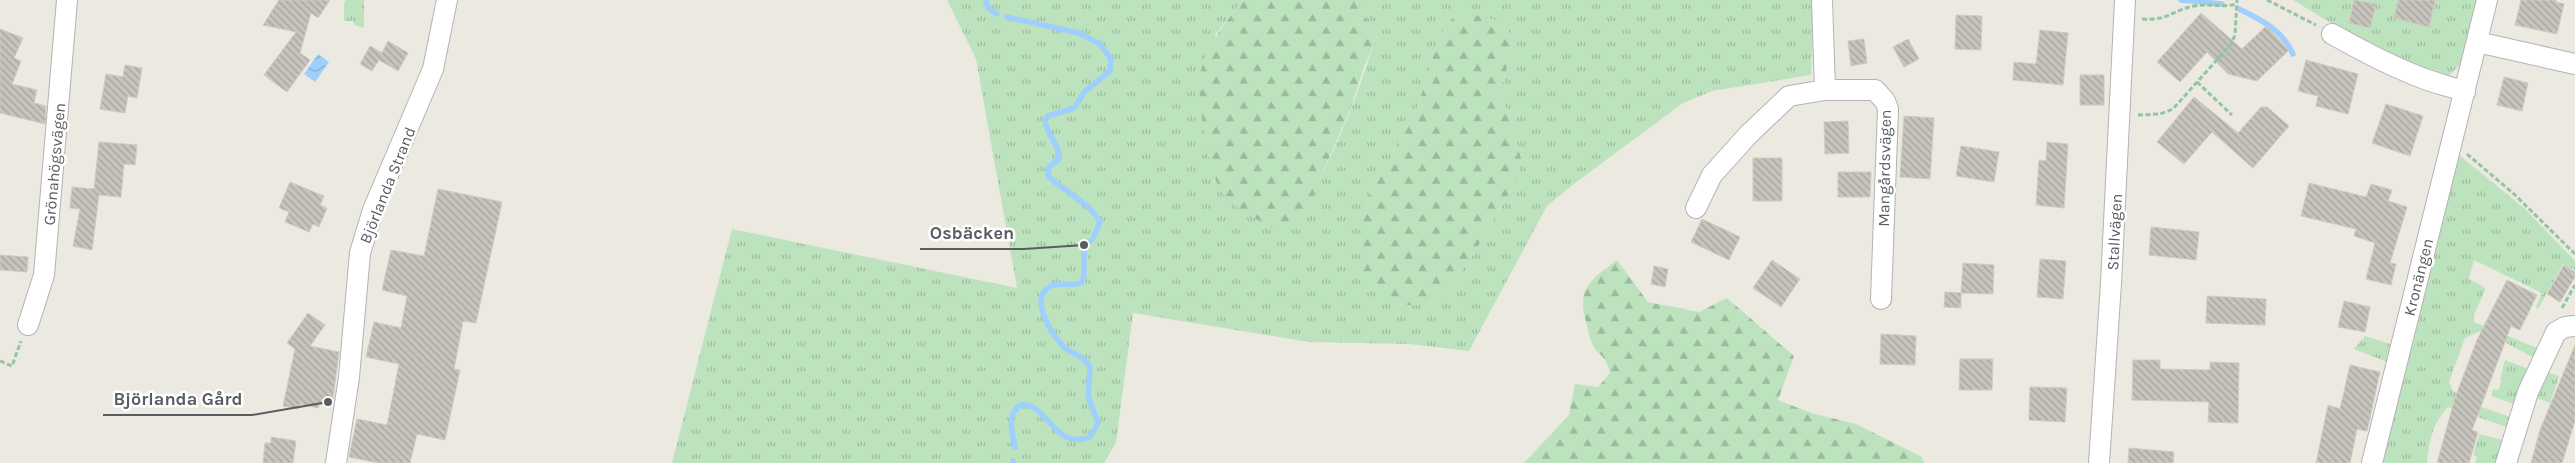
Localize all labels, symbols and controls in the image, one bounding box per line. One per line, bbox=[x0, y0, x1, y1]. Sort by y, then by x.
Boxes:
street label: Grönahögsvägen bbox=[40, 102, 69, 226]
street label: Mangårdsvägen bbox=[1874, 109, 1895, 227]
street label: Björlanda Strand bbox=[355, 124, 419, 246]
street label: Stallvägen bbox=[2103, 193, 2126, 271]
callout: Osbäcken bbox=[920, 216, 1024, 249]
text: Osbäcken bbox=[930, 222, 1014, 244]
street label: Kronängen bbox=[2400, 236, 2437, 318]
callout: Björlanda Gård bbox=[103, 382, 252, 415]
text: Björlanda Gård bbox=[113, 388, 243, 410]

